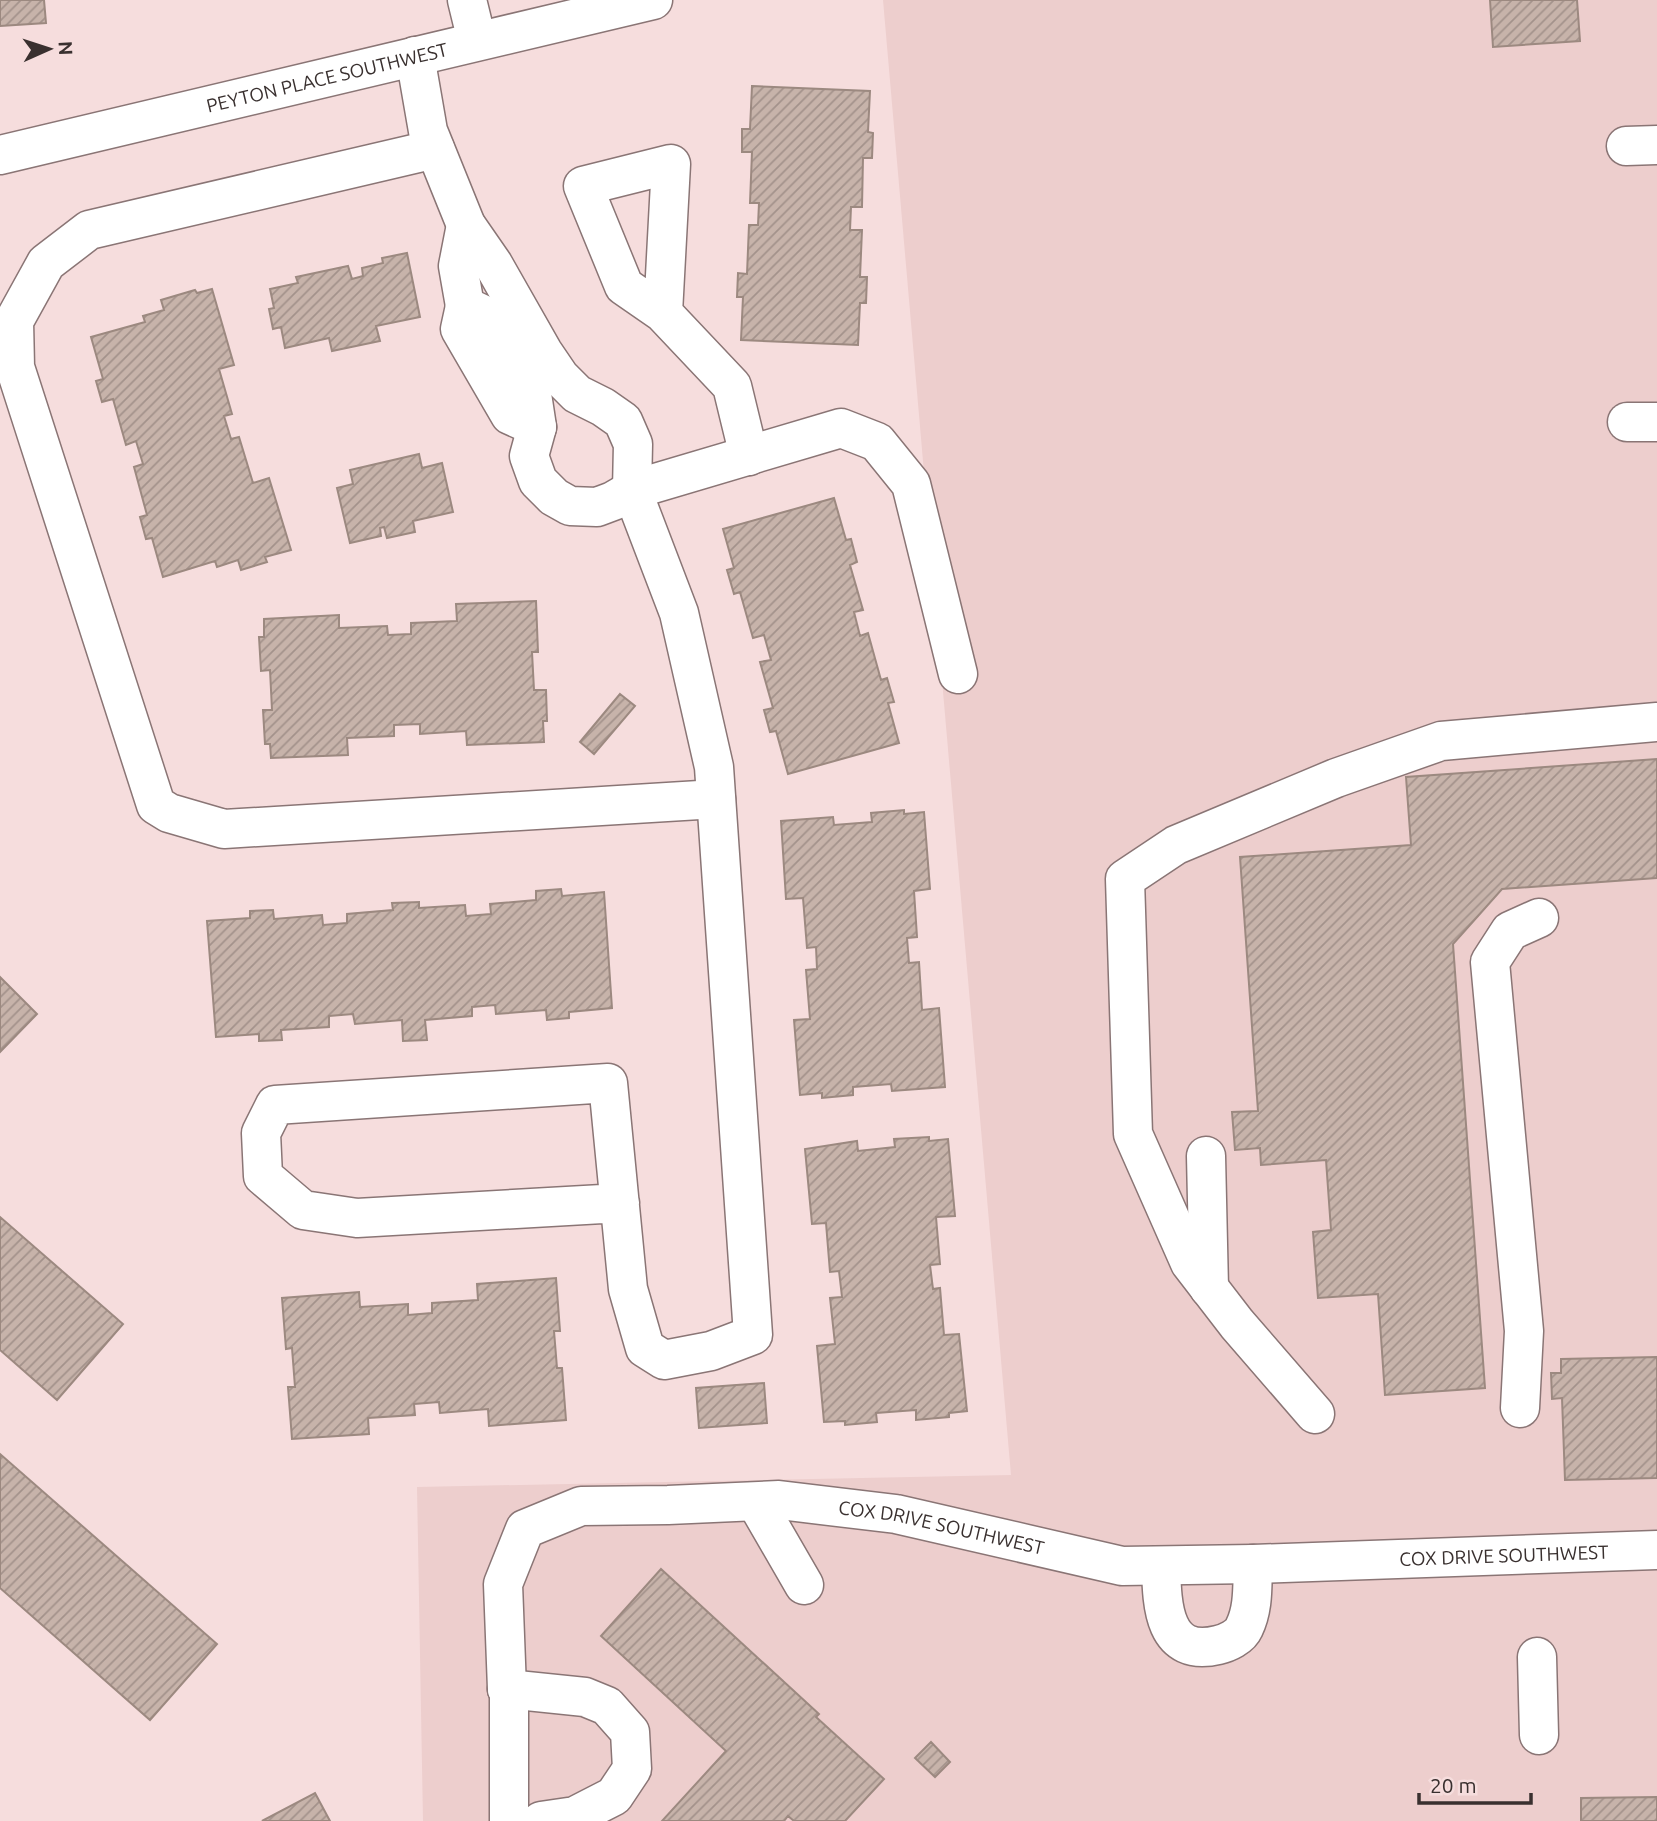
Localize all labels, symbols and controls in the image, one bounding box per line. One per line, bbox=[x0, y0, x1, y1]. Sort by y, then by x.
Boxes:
north arrow bbox=[14, 14, 84, 84]
street label: PEYTON PLACE SOUTHWEST bbox=[204, 38, 450, 117]
text: N bbox=[55, 40, 77, 56]
street label: COX DRIVE SOUTHWEST bbox=[837, 1496, 1047, 1559]
street label: COX DRIVE SOUTHWEST bbox=[1399, 1541, 1609, 1570]
scale bar bbox=[1419, 1762, 1531, 1806]
text: 20 m bbox=[1430, 1773, 1477, 1797]

